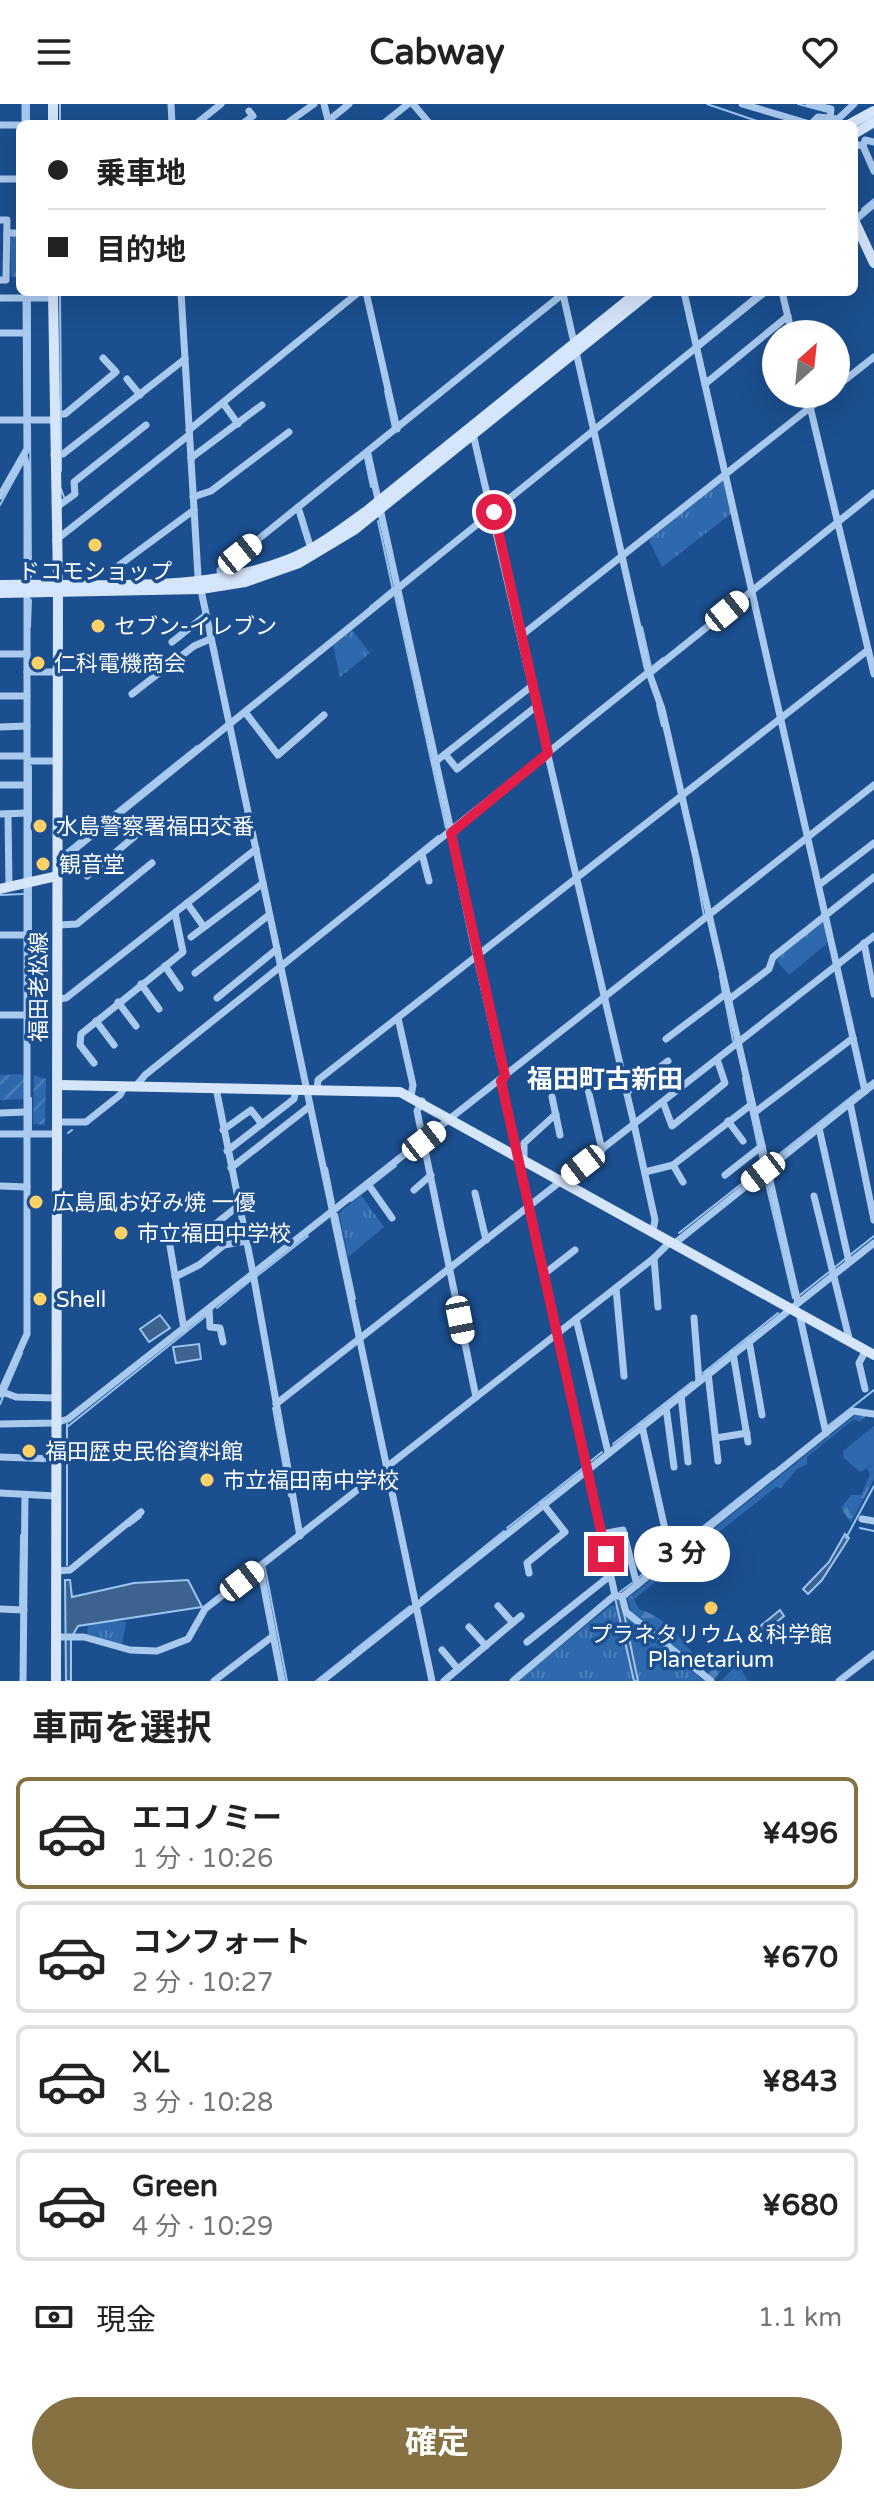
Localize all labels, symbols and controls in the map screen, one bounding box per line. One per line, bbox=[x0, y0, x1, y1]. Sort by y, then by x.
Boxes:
icon: menu bbox=[32, 30, 76, 74]
icon: heart bbox=[798, 30, 842, 74]
text: Cabway bbox=[369, 31, 505, 74]
text: 乗車地 bbox=[96, 155, 186, 192]
text: 目的地 bbox=[96, 232, 186, 269]
north arrow bbox=[762, 320, 850, 408]
map controls bbox=[762, 320, 850, 408]
route start bbox=[476, 494, 512, 530]
car bbox=[214, 530, 266, 578]
marker: ドコモショップ bbox=[86, 536, 104, 554]
place label: ドコモショップ bbox=[18, 559, 172, 585]
car bbox=[701, 587, 753, 635]
place label: セブン-イレブン bbox=[114, 614, 277, 640]
marker: セブン-イレブン bbox=[89, 617, 107, 635]
place label: 仁科電機商会 bbox=[54, 651, 186, 677]
marker: 仁科電機商会 bbox=[29, 654, 47, 672]
place label: 水島警察署福田交番 bbox=[56, 814, 254, 840]
marker: 水島警察署福田交番 bbox=[31, 817, 49, 835]
place label: 観音堂 bbox=[59, 852, 125, 878]
marker: 観音堂 bbox=[34, 855, 52, 873]
street label: 福田老松線 bbox=[26, 932, 52, 1042]
district label: 福田町古新田 bbox=[527, 1064, 683, 1095]
car bbox=[398, 1117, 450, 1165]
car bbox=[557, 1141, 609, 1189]
car bbox=[737, 1148, 789, 1196]
place label: 広島風お好み焼 一優 bbox=[52, 1190, 256, 1216]
marker: 広島風お好み焼 一優 bbox=[27, 1193, 45, 1211]
place label: 市立福田中学校 bbox=[137, 1221, 291, 1247]
marker: 市立福田中学校 bbox=[112, 1224, 130, 1242]
place label: Shell bbox=[56, 1287, 106, 1313]
marker: Shell bbox=[31, 1290, 49, 1308]
car bbox=[444, 1294, 476, 1346]
place label: 福田歴史民俗資料館 bbox=[45, 1439, 243, 1465]
marker: 福田歴史民俗資料館 bbox=[20, 1442, 38, 1460]
place label: 市立福田南中学校 bbox=[223, 1468, 399, 1494]
marker: 市立福田南中学校 bbox=[198, 1471, 216, 1489]
callout: 3 分 bbox=[634, 1526, 730, 1582]
route end bbox=[588, 1536, 624, 1572]
text: 3 分 bbox=[657, 1538, 707, 1569]
car bbox=[216, 1557, 268, 1605]
marker: プラネタリウム＆科学館 Planetarium bbox=[702, 1599, 720, 1617]
place label: プラネタリウム＆科学館 Planetarium bbox=[590, 1622, 832, 1673]
text: 車両を選択 bbox=[32, 1707, 212, 1750]
icon: car bbox=[36, 1797, 108, 1869]
text: エコノミー bbox=[132, 1800, 282, 1837]
text: ¥496 bbox=[762, 1815, 838, 1852]
text: 1 分 · 10:26 bbox=[132, 1843, 273, 1874]
icon: car bbox=[36, 1921, 108, 1993]
text: コンフォート bbox=[132, 1924, 311, 1961]
text: ¥670 bbox=[762, 1939, 838, 1976]
text: 2 分 · 10:27 bbox=[132, 1967, 273, 1998]
text: XL bbox=[132, 2044, 169, 2081]
icon: car bbox=[36, 2045, 108, 2117]
text: ¥843 bbox=[762, 2063, 838, 2100]
text: 3 分 · 10:28 bbox=[132, 2087, 273, 2118]
text: Green bbox=[132, 2168, 218, 2205]
icon: car bbox=[36, 2169, 108, 2241]
text: ¥680 bbox=[762, 2187, 838, 2224]
text: 4 分 · 10:29 bbox=[132, 2211, 273, 2242]
icon: cash bbox=[32, 2295, 76, 2339]
text: 現金 bbox=[96, 2302, 156, 2339]
text: 1.1 km bbox=[758, 2302, 842, 2333]
button: 確定 bbox=[32, 2397, 842, 2489]

